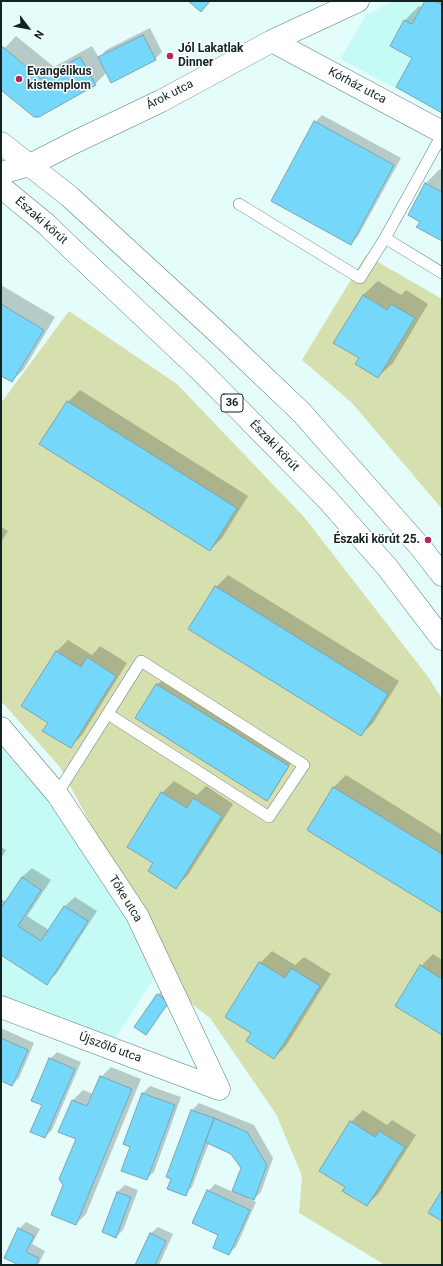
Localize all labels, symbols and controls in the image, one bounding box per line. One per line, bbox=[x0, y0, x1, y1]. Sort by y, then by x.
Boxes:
north arrow bbox=[8, 8, 48, 48]
text: N bbox=[31, 28, 46, 41]
place label: Jól Lakatlak Dinner bbox=[178, 42, 243, 70]
marker: Jól Lakatlak Dinner bbox=[165, 51, 175, 61]
place label: Evangélikus kistemplom bbox=[27, 65, 92, 93]
street label: Kórház utca bbox=[325, 65, 389, 107]
marker: Evangélikus kistemplom bbox=[14, 74, 24, 84]
street label: Árok utca bbox=[144, 77, 196, 113]
street label: Északi körút bbox=[12, 194, 70, 248]
road number: 36 bbox=[221, 394, 243, 412]
street label: Északi körút bbox=[246, 418, 302, 474]
place label: Északi körút 25. bbox=[333, 533, 420, 547]
marker: Északi körút 25. bbox=[423, 535, 433, 545]
street label: Tőke utca bbox=[105, 873, 145, 925]
street label: Újszőlő utca bbox=[77, 1030, 143, 1066]

